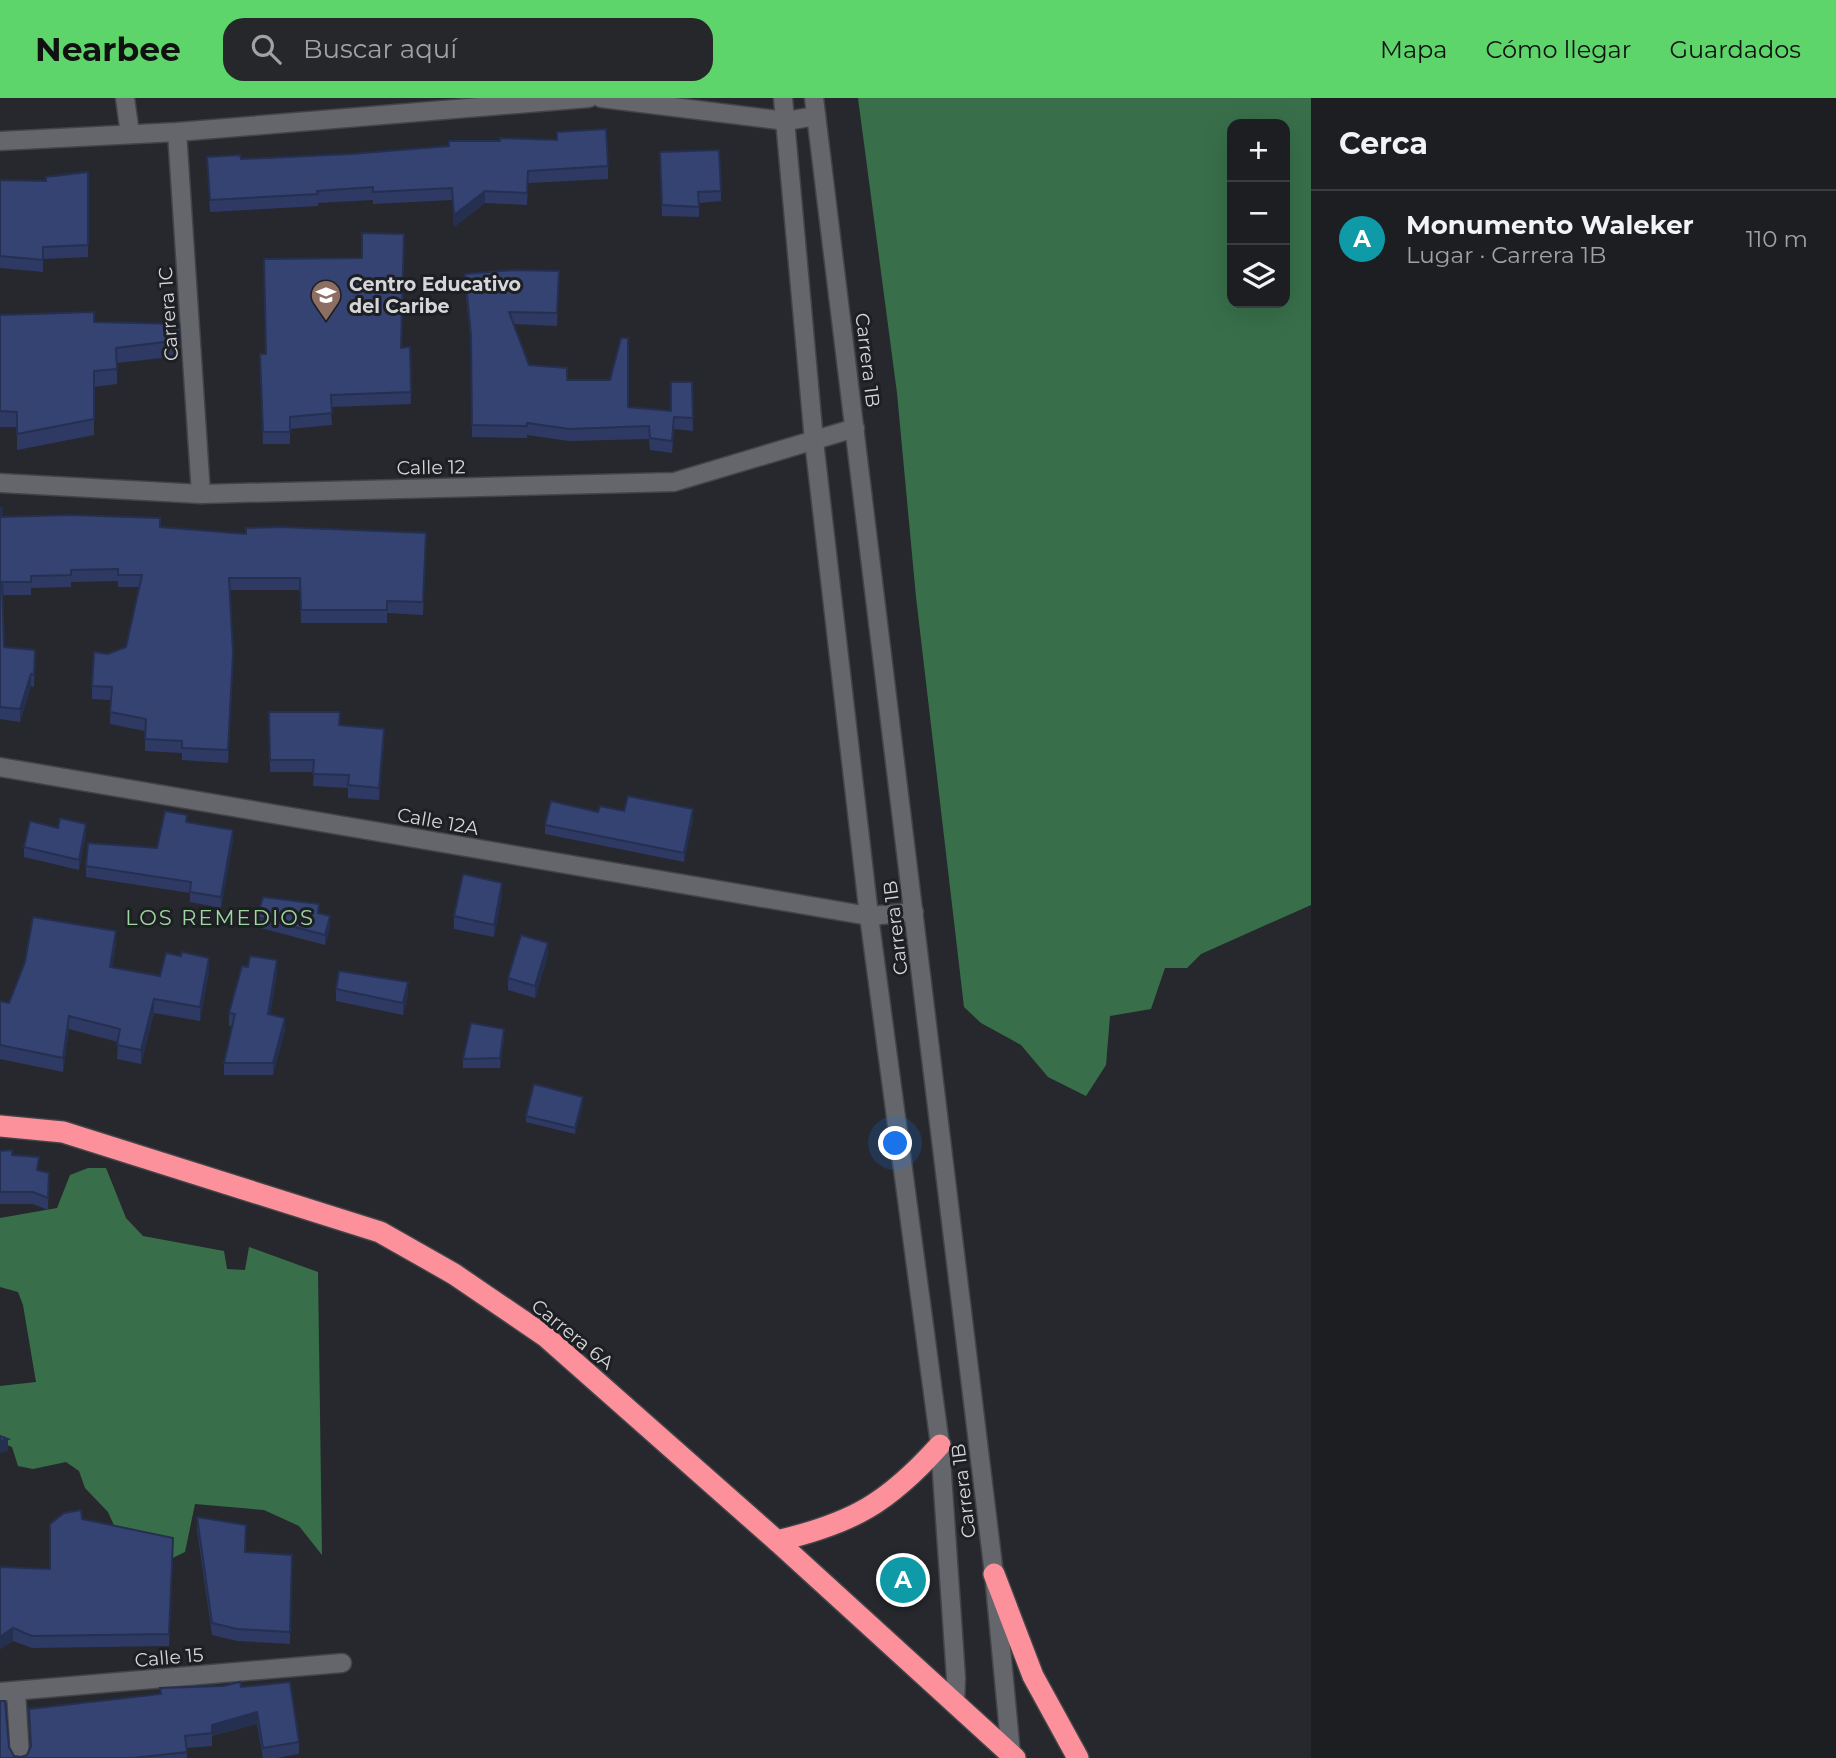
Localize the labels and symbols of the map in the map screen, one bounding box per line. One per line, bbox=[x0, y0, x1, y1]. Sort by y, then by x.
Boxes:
street label: Carrera 1C bbox=[154, 266, 183, 362]
place label: Centro Educativo del Caribe bbox=[349, 273, 521, 318]
school or university icon: Centro Educativo del Caribe bbox=[309, 278, 343, 322]
street label: Carrera 1B bbox=[850, 311, 885, 409]
street label: Calle 12 bbox=[396, 455, 466, 480]
street label: Calle 12A bbox=[395, 803, 481, 840]
street label: Carrera 1B bbox=[878, 879, 913, 977]
district label: LOS REMEDIOS bbox=[125, 905, 315, 930]
your location bbox=[878, 1126, 912, 1160]
street label: Carrera 6A bbox=[527, 1294, 619, 1375]
street label: Carrera 1B bbox=[946, 1442, 981, 1540]
pin: A bbox=[880, 1554, 926, 1606]
street label: Calle 15 bbox=[134, 1643, 205, 1672]

